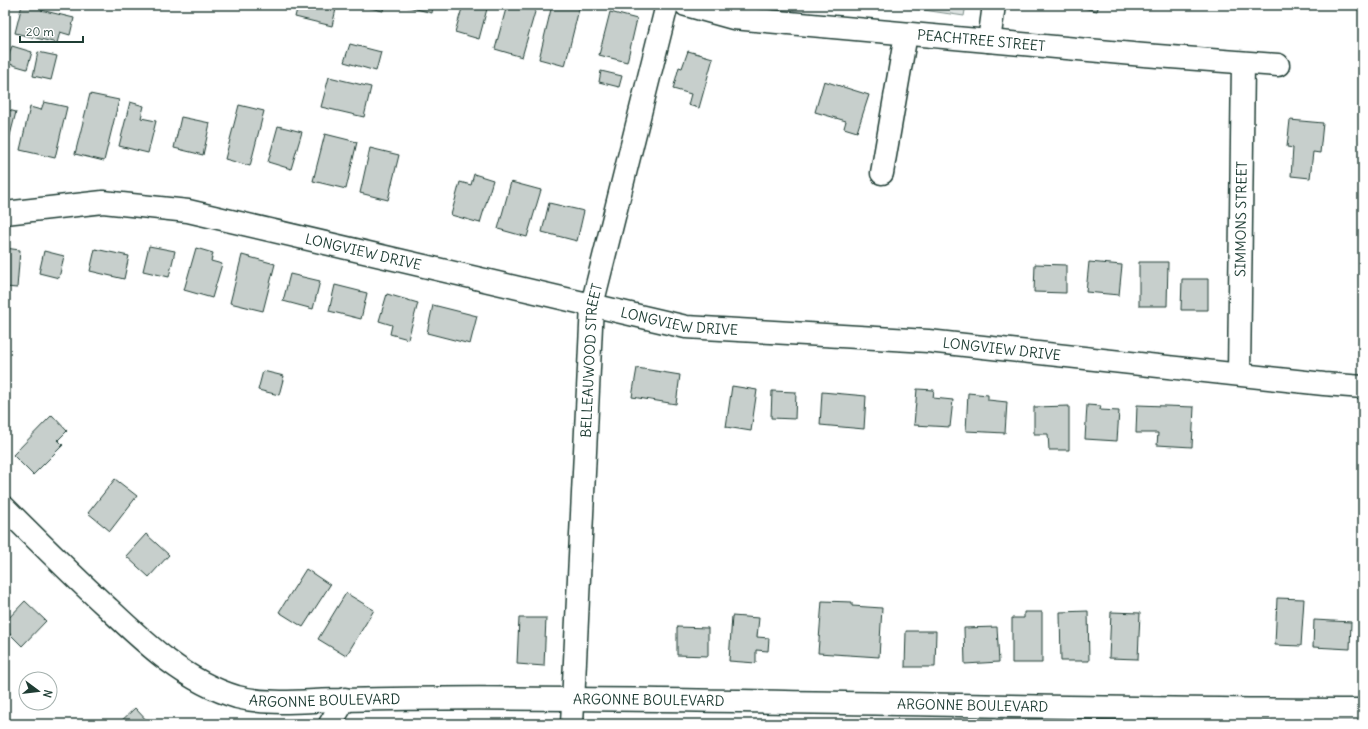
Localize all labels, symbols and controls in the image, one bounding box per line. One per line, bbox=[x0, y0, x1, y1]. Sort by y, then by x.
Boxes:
scale bar bbox=[20, 18, 83, 44]
text: 20 m bbox=[26, 24, 54, 39]
street label: PEACHTREE STREET bbox=[916, 26, 1046, 55]
street label: SIMMONS STREET bbox=[1231, 161, 1251, 277]
street label: LONGVIEW DRIVE bbox=[303, 230, 423, 274]
street label: BELLEAUWOOD STREET bbox=[577, 281, 606, 438]
street label: LONGVIEW DRIVE bbox=[619, 303, 738, 339]
street label: LONGVIEW DRIVE bbox=[942, 334, 1062, 364]
north arrow bbox=[18, 671, 58, 711]
text: N bbox=[40, 688, 55, 699]
street label: ARGONNE BOULEVARD bbox=[248, 690, 401, 711]
street label: ARGONNE BOULEVARD bbox=[573, 690, 725, 710]
street label: ARGONNE BOULEVARD bbox=[897, 695, 1049, 716]

